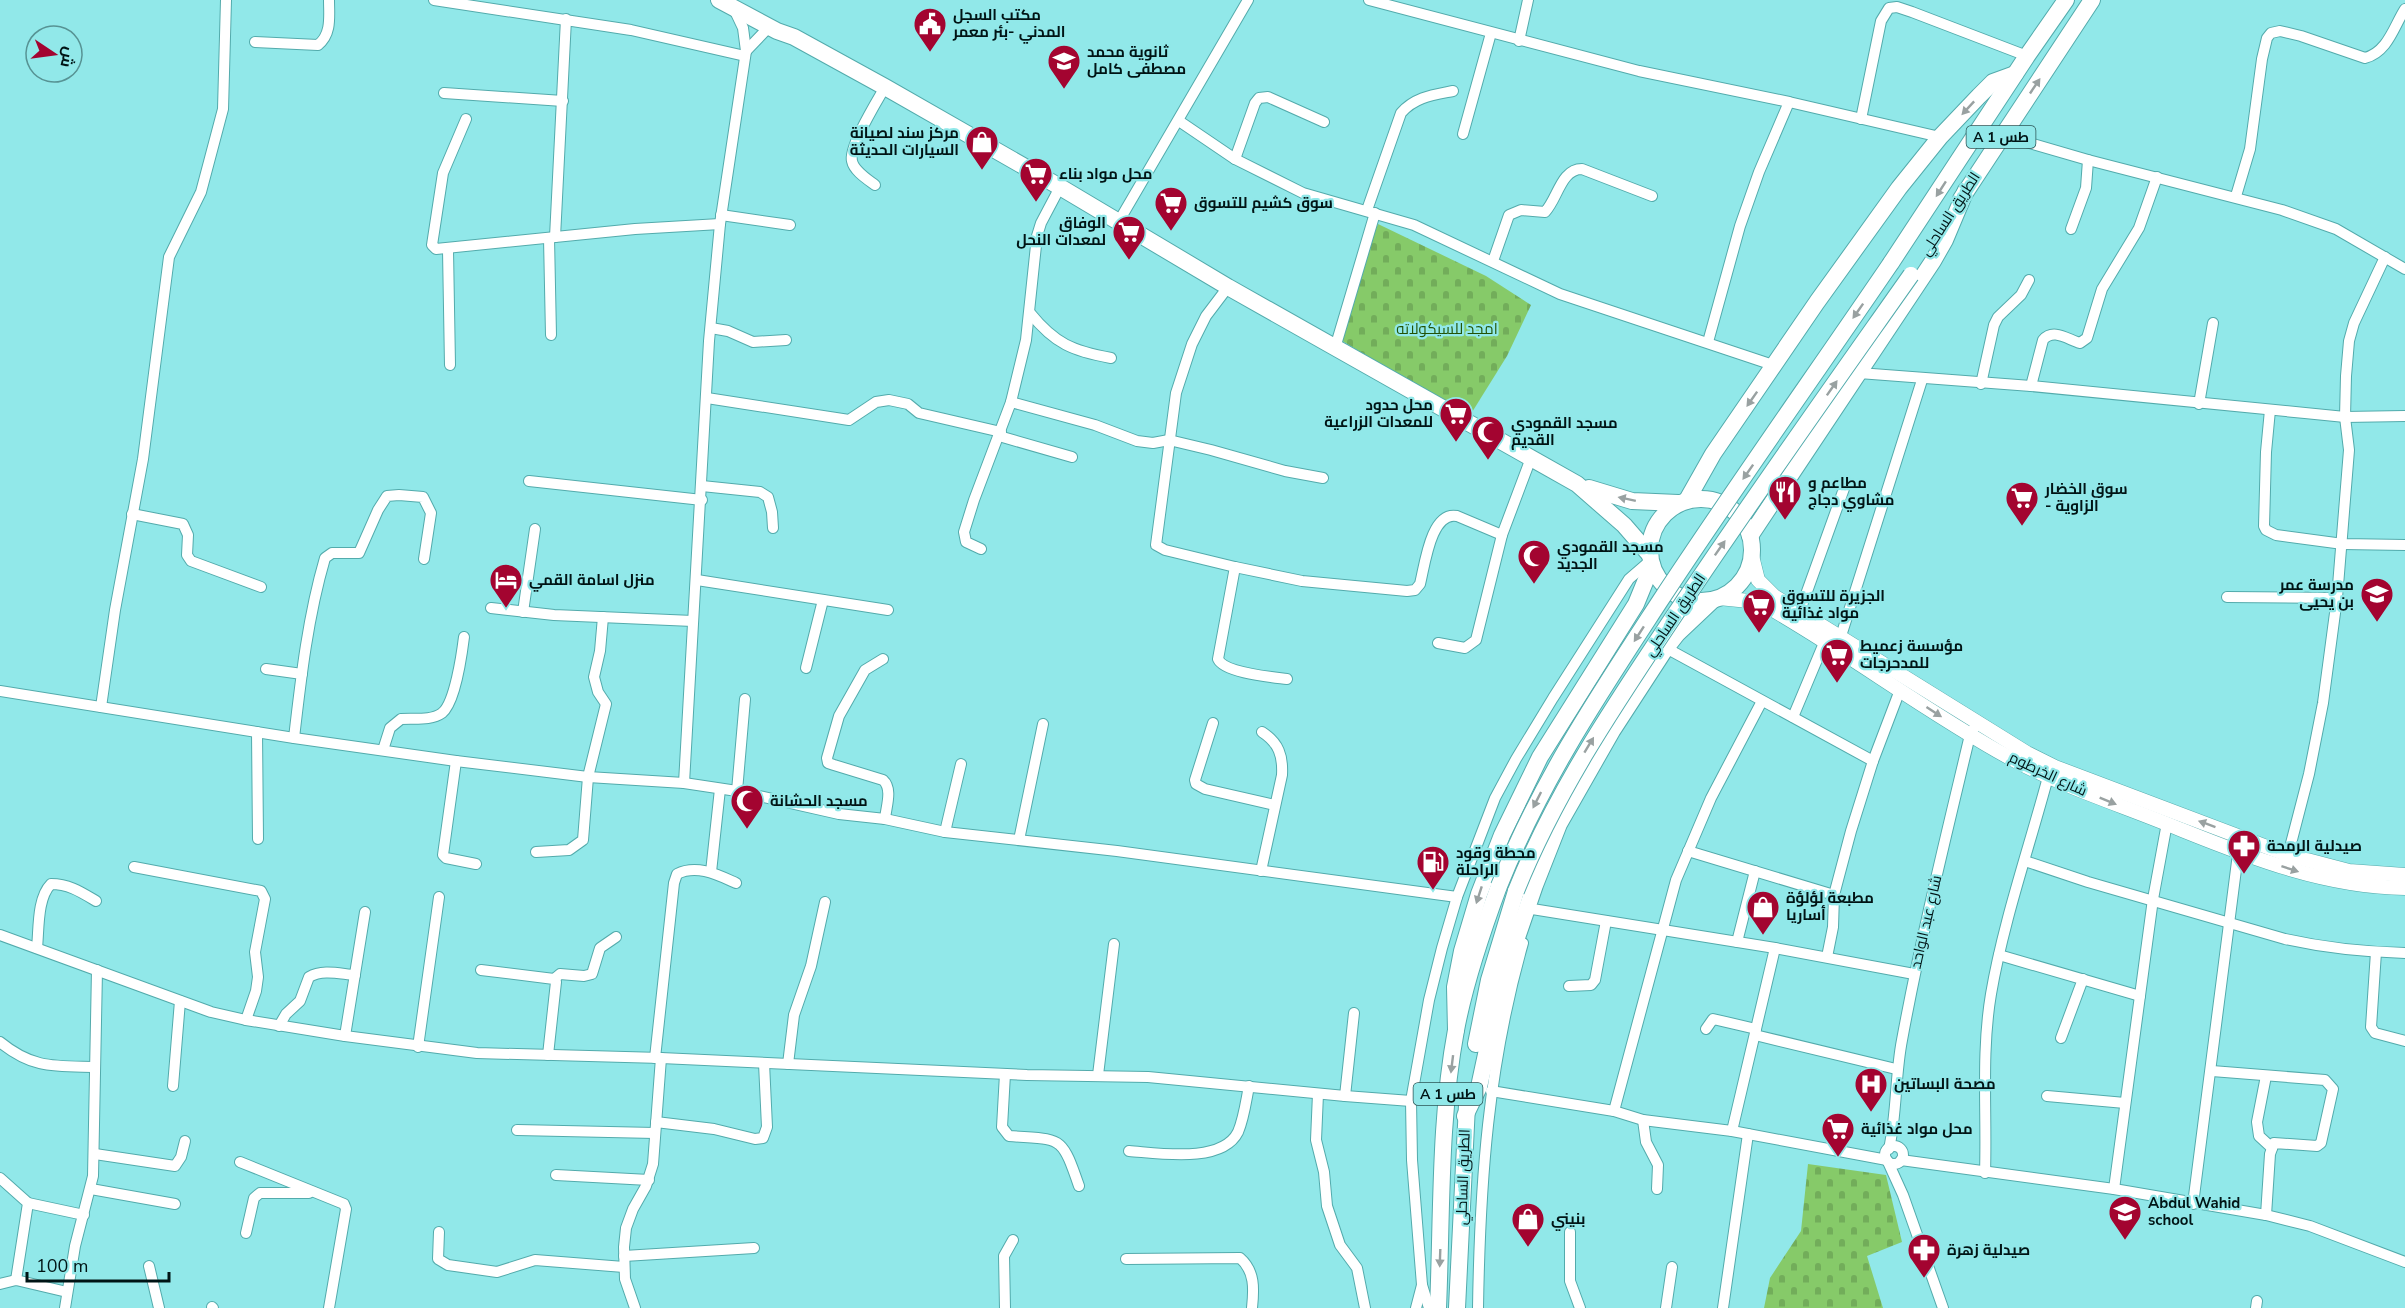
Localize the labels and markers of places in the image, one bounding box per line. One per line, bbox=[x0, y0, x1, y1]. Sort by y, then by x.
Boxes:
place label: مكتب السجل المدني -بئر معمر bbox=[952, 5, 1066, 44]
public building icon: مكتب السجل المدني -بئر معمر bbox=[912, 6, 948, 53]
place label: ثانوية محمد مصطفى كامل bbox=[1087, 42, 1186, 79]
school or university icon: ثانوية محمد مصطفى كامل bbox=[1046, 43, 1082, 90]
place label: مركز سند لصيانة السيارات الحديثة bbox=[850, 123, 959, 160]
shop icon: مركز سند لصيانة السيارات الحديثة bbox=[964, 124, 1000, 171]
supermarket icon: محل مواد بناء bbox=[1018, 156, 1054, 203]
place label: محل مواد بناء bbox=[1059, 164, 1152, 184]
supermarket icon: سوق كشيم للتسوق bbox=[1153, 185, 1189, 232]
place label: سوق كشيم للتسوق bbox=[1194, 193, 1333, 213]
place label: الوفاق لمعدات النحل bbox=[1016, 213, 1106, 250]
supermarket icon: الوفاق لمعدات النحل bbox=[1111, 214, 1147, 261]
place label: محل حدود للمعدات الزراعية bbox=[1324, 395, 1433, 432]
supermarket icon: محل حدود للمعدات الزراعية bbox=[1438, 396, 1474, 443]
place label: مسجد القمودي القديم bbox=[1511, 413, 1618, 450]
mosque icon: مسجد القمودي القديم bbox=[1470, 414, 1506, 461]
place label: مطاعم و مشاوي دجاج bbox=[1808, 473, 1895, 512]
restaurant icon: مطاعم و مشاوي دجاج bbox=[1767, 474, 1803, 521]
place label: سوق الخضار - الزاوية bbox=[2044, 479, 2128, 516]
supermarket icon: سوق الخضار - الزاوية bbox=[2004, 480, 2040, 527]
place label: مسجد القمودي الجديد bbox=[1557, 537, 1664, 574]
mosque icon: مسجد القمودي الجديد bbox=[1516, 538, 1552, 585]
hotel icon: منزل اسامة القمي bbox=[488, 562, 524, 609]
place label: منزل اسامة القمي bbox=[529, 570, 655, 592]
place label: مدرسة عمر بن يحيى bbox=[2278, 575, 2354, 612]
school or university icon: مدرسة عمر بن يحيى bbox=[2359, 576, 2395, 623]
place label: الجزيرة للتسوق مواد غذائية bbox=[1782, 586, 1885, 623]
supermarket icon: الجزيرة للتسوق مواد غذائية bbox=[1741, 587, 1777, 634]
place label: مؤسسة زعميط للمدحرجات bbox=[1860, 636, 1963, 673]
supermarket icon: مؤسسة زعميط للمدحرجات bbox=[1819, 637, 1855, 684]
mosque icon: مسجد الحشانة bbox=[729, 783, 765, 830]
place label: مسجد الحشانة bbox=[770, 791, 868, 811]
pharmacy icon: صيدلية الرمحة bbox=[2226, 828, 2262, 875]
place label: صيدلية الرمحة bbox=[2267, 836, 2362, 856]
place label: محطة وقود الراحلة bbox=[1456, 843, 1536, 880]
fuel station icon: محطة وقود الراحلة bbox=[1415, 844, 1451, 891]
place label: مطبعة لؤلؤة أساريا bbox=[1786, 888, 1874, 925]
shop icon: مطبعة لؤلؤة أساريا bbox=[1745, 889, 1781, 936]
hospital icon: مصحة البساتين bbox=[1853, 1066, 1889, 1113]
place label: مصحة البساتين bbox=[1894, 1074, 1996, 1094]
supermarket icon: محل مواد غذائية bbox=[1820, 1111, 1856, 1158]
place label: محل مواد غذائية bbox=[1861, 1119, 1973, 1139]
place label: Abdul Wahid school bbox=[2148, 1193, 2240, 1230]
school or university icon: Abdul Wahid school bbox=[2107, 1194, 2143, 1241]
shop icon: بنيني bbox=[1510, 1201, 1546, 1248]
place label: بنيني bbox=[1551, 1209, 1585, 1231]
pharmacy icon: صيدلية زهرة bbox=[1906, 1232, 1942, 1279]
place label: صيدلية زهرة bbox=[1947, 1240, 2030, 1260]

